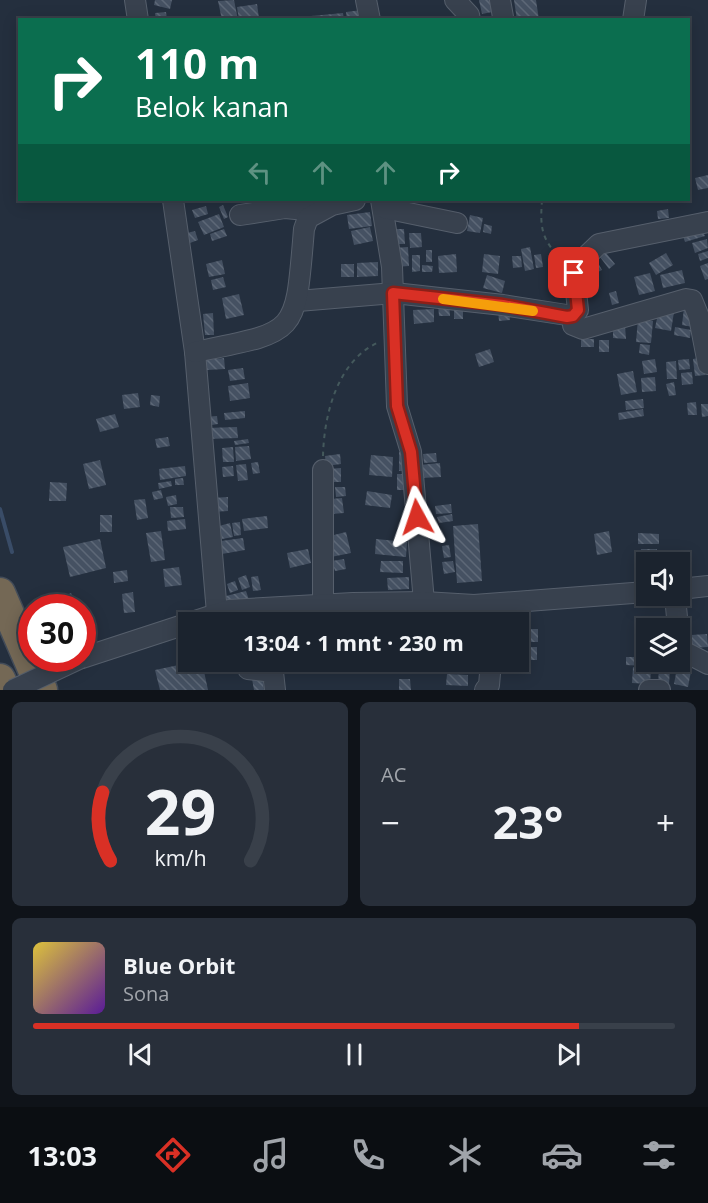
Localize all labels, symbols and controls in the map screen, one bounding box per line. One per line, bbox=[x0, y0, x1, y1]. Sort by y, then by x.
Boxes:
text: 110 m bbox=[135, 34, 259, 91]
icon: right bbox=[36, 42, 114, 120]
text: Belok kanan bbox=[135, 88, 289, 125]
icon: left bbox=[243, 156, 276, 189]
icon: ahead bbox=[306, 156, 339, 189]
icon: ahead bbox=[369, 156, 402, 189]
icon: right bbox=[432, 156, 465, 189]
pin bbox=[548, 247, 599, 298]
icon: arrive bbox=[557, 256, 590, 289]
position arrow bbox=[385, 485, 449, 549]
map controls bbox=[636, 552, 690, 672]
button: sound bbox=[636, 552, 690, 606]
speed limit sign: 30 bbox=[18, 594, 96, 672]
button: layers bbox=[636, 618, 690, 672]
text: 13:04 · 1 mnt · 230 m bbox=[243, 627, 464, 657]
text: AC bbox=[381, 761, 406, 788]
text: 29 bbox=[144, 768, 216, 853]
text: 23° bbox=[493, 791, 563, 852]
text: − bbox=[381, 800, 400, 845]
text: + bbox=[656, 800, 675, 845]
text: km/h bbox=[154, 843, 206, 872]
text: Blue Orbit bbox=[123, 950, 235, 980]
text: Sona bbox=[123, 980, 169, 1007]
icon: previous bbox=[124, 1038, 157, 1071]
icon: pause bbox=[338, 1038, 371, 1071]
icon: next bbox=[552, 1038, 585, 1071]
icon: directions bbox=[152, 1134, 194, 1176]
icon: music bbox=[250, 1134, 292, 1176]
icon: phone bbox=[347, 1134, 389, 1176]
icon: climate bbox=[444, 1134, 486, 1176]
icon: car bbox=[541, 1134, 583, 1176]
icon: filters bbox=[638, 1134, 680, 1176]
text: 13:03 bbox=[28, 1137, 97, 1174]

